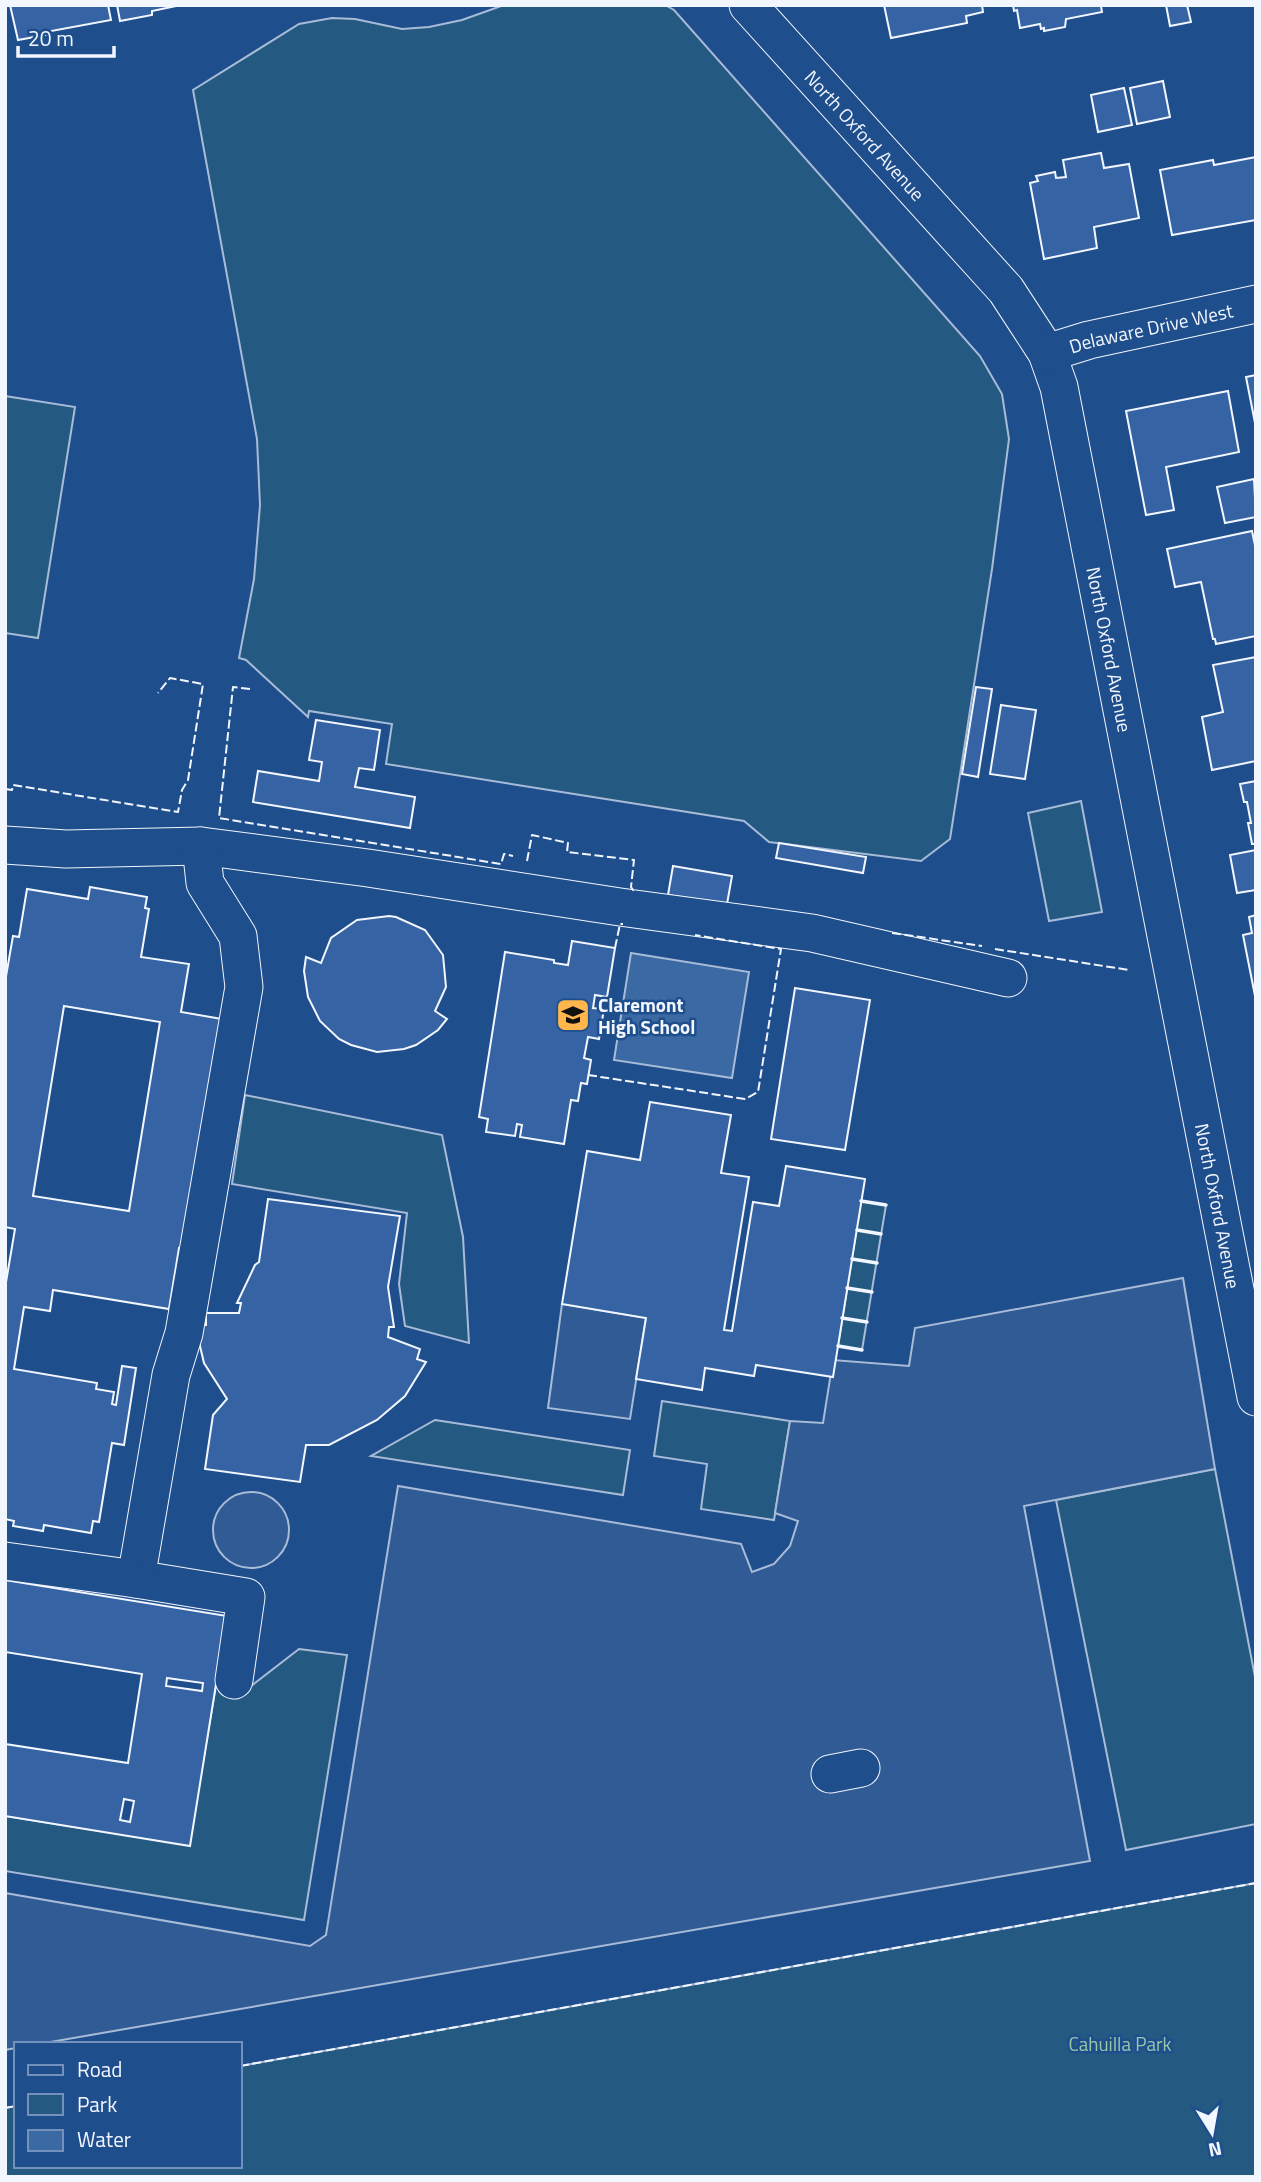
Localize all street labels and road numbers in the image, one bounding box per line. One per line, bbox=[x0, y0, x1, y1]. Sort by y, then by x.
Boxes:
street label: North Oxford Avenue bbox=[798, 63, 933, 207]
street label: Delaware Drive West bbox=[1065, 295, 1236, 360]
street label: North Oxford Avenue bbox=[1080, 564, 1140, 735]
street label: North Oxford Avenue bbox=[1188, 1121, 1249, 1291]

